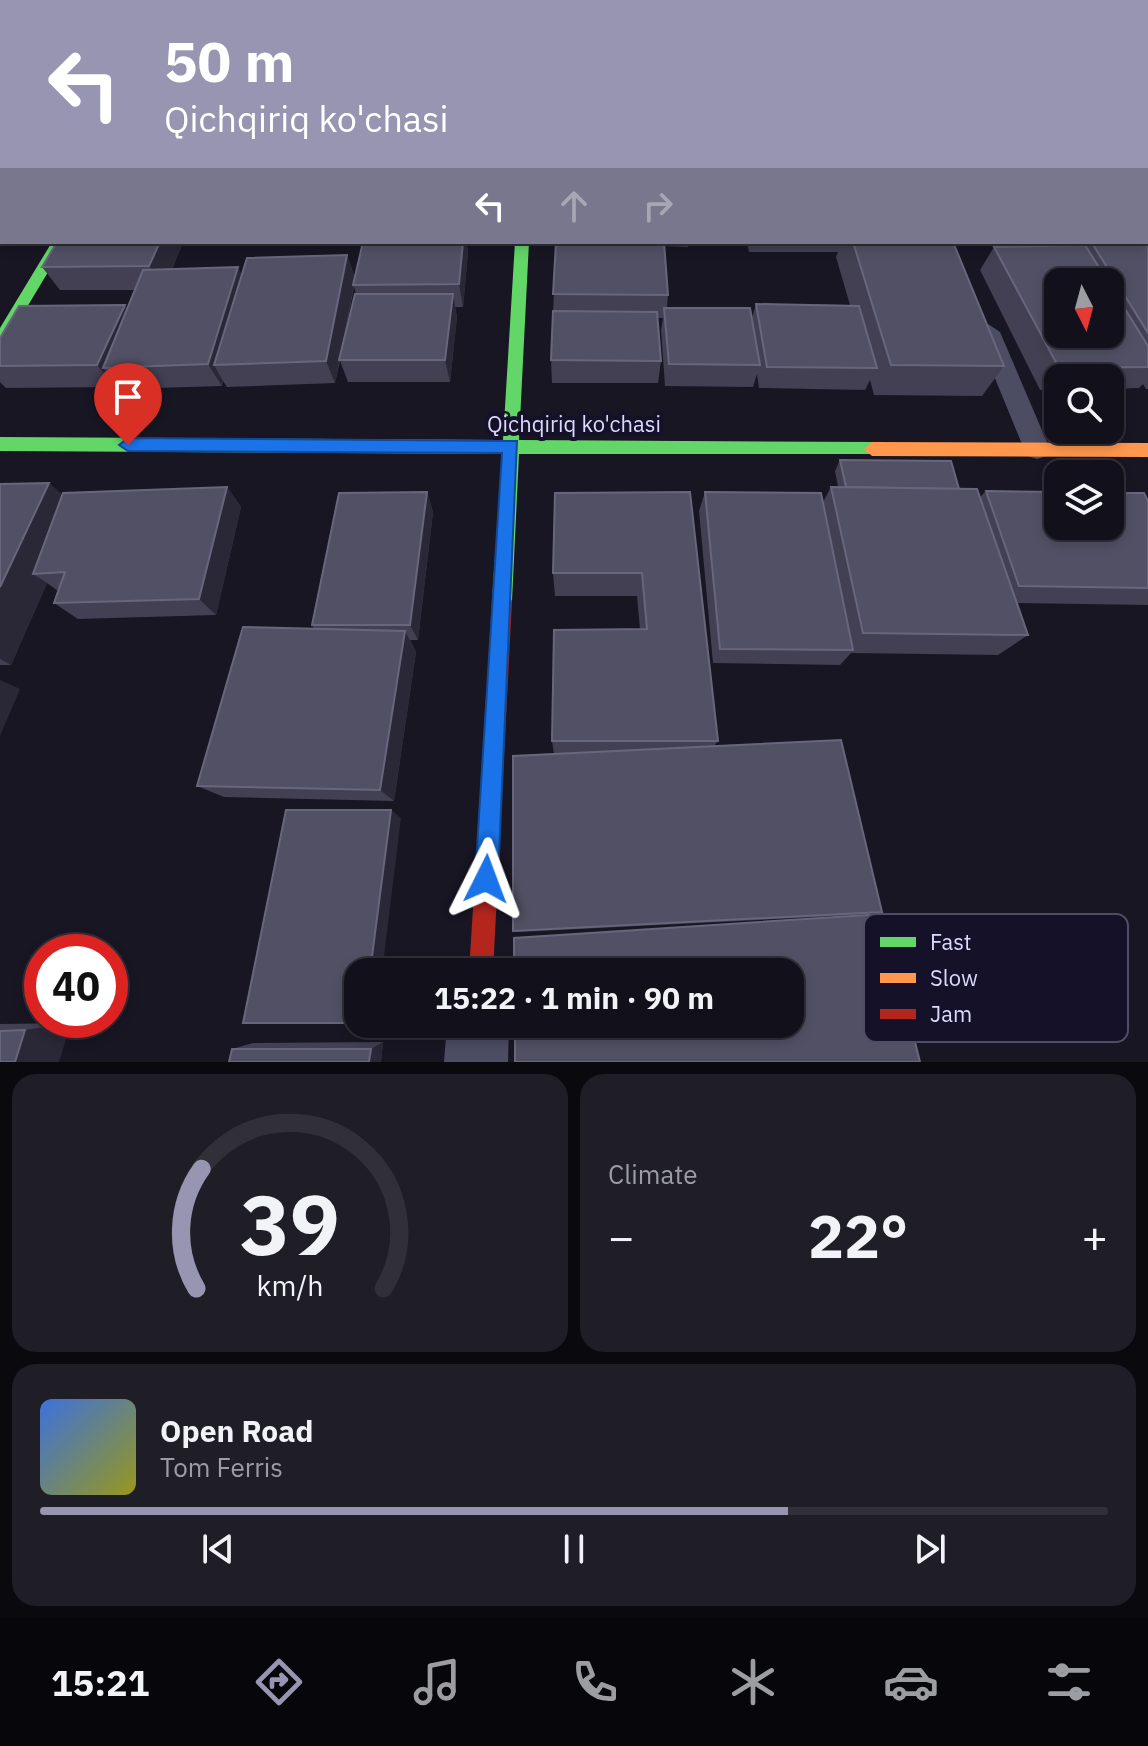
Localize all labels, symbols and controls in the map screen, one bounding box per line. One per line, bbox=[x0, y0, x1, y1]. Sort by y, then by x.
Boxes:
text: 50 m bbox=[164, 25, 294, 97]
icon: left bbox=[32, 32, 136, 136]
text: Qichqiriq ko'chasi bbox=[164, 95, 449, 142]
icon: left bbox=[468, 184, 512, 228]
icon: ahead bbox=[552, 184, 596, 228]
icon: right bbox=[636, 184, 680, 228]
north arrow bbox=[1044, 268, 1124, 348]
map controls bbox=[1044, 268, 1124, 540]
pin bbox=[94, 363, 162, 445]
button: search bbox=[1044, 364, 1124, 444]
icon: arrive bbox=[106, 375, 150, 419]
street label: Qichqiriq ko'chasi bbox=[487, 409, 661, 438]
button: layers bbox=[1044, 460, 1124, 540]
position arrow bbox=[444, 837, 528, 921]
legend bbox=[864, 914, 1128, 1042]
text: Fast bbox=[930, 927, 971, 956]
speed limit sign: 40 bbox=[24, 934, 128, 1038]
text: Slow bbox=[930, 963, 978, 992]
text: 15:22 · 1 min · 90 m bbox=[434, 978, 714, 1017]
text: Jam bbox=[930, 999, 972, 1028]
text: Climate bbox=[608, 1157, 698, 1191]
text: 39 bbox=[240, 1170, 340, 1278]
text: 22° bbox=[808, 1196, 908, 1275]
text: − bbox=[608, 1208, 634, 1265]
text: + bbox=[1082, 1208, 1108, 1265]
text: km/h bbox=[256, 1267, 324, 1304]
text: Open Road bbox=[160, 1411, 313, 1450]
text: Tom Ferris bbox=[160, 1450, 283, 1484]
icon: previous bbox=[196, 1527, 240, 1571]
icon: pause bbox=[552, 1527, 596, 1571]
icon: next bbox=[908, 1527, 952, 1571]
icon: directions bbox=[251, 1654, 307, 1710]
icon: music bbox=[409, 1654, 465, 1710]
icon: phone bbox=[567, 1654, 623, 1710]
icon: climate bbox=[725, 1654, 781, 1710]
icon: car bbox=[883, 1654, 939, 1710]
icon: filters bbox=[1041, 1654, 1097, 1710]
text: 15:21 bbox=[51, 1659, 149, 1706]

